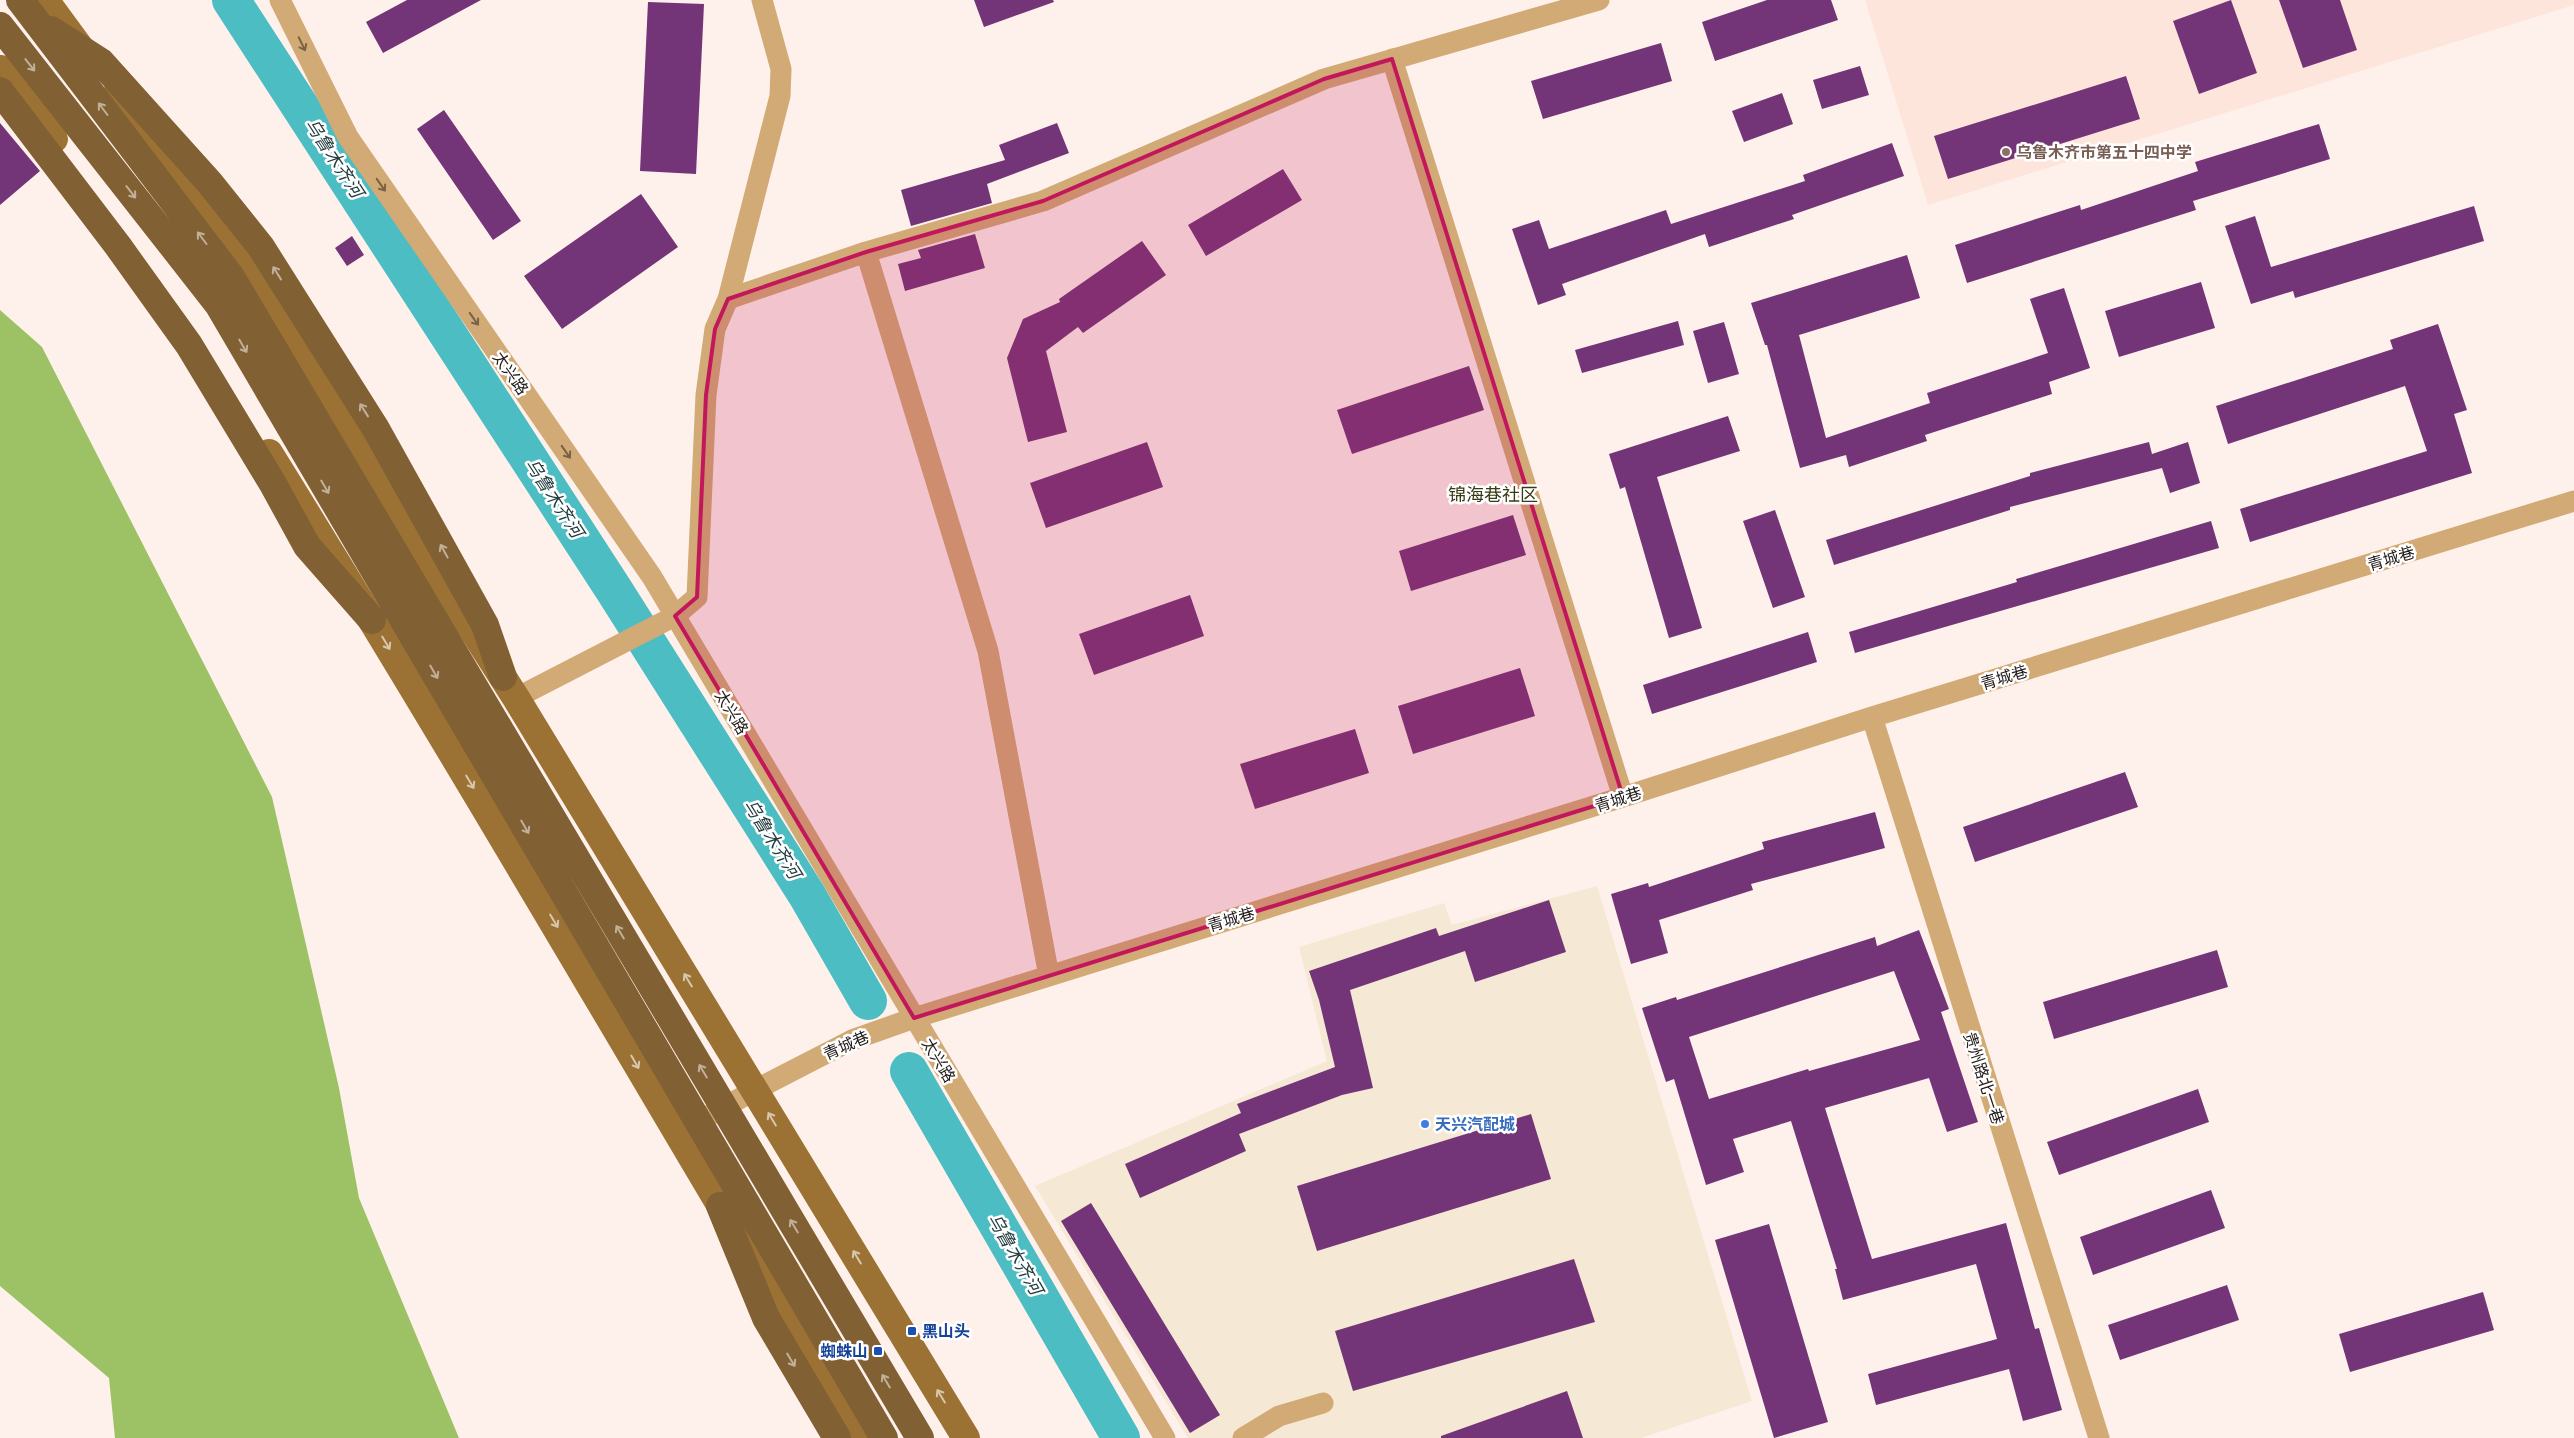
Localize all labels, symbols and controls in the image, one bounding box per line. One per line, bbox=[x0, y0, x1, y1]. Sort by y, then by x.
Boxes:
one-way arrow bbox=[298, 36, 307, 51]
one-way arrow bbox=[25, 58, 36, 71]
one-way arrow bbox=[98, 102, 108, 116]
water label: 乌鲁木齐河 bbox=[301, 114, 370, 204]
place label: 乌鲁木齐市第五十四中学 bbox=[2016, 142, 2192, 162]
marker: 乌鲁木齐市第五十四中学 bbox=[2000, 146, 2012, 158]
one-way arrow bbox=[376, 178, 386, 192]
one-way arrow bbox=[125, 185, 136, 198]
one-way arrow bbox=[196, 232, 207, 245]
one-way arrow bbox=[272, 266, 282, 280]
one-way arrow bbox=[469, 311, 479, 325]
one-way arrow bbox=[239, 339, 249, 353]
street label: 太兴路 bbox=[489, 348, 533, 398]
one-way arrow bbox=[359, 404, 369, 418]
one-way arrow bbox=[561, 445, 571, 459]
water label: 乌鲁木齐河 bbox=[521, 454, 590, 544]
one-way arrow bbox=[321, 479, 331, 493]
district label: 锦海巷社区 bbox=[1448, 483, 1538, 505]
street label: 青城巷 bbox=[2365, 541, 2417, 575]
one-way arrow bbox=[439, 545, 449, 559]
one-way arrow bbox=[382, 636, 392, 650]
street label: 青城巷 bbox=[1978, 660, 2030, 694]
one-way arrow bbox=[430, 664, 440, 679]
street label: 太兴路 bbox=[711, 686, 753, 738]
one-way arrow bbox=[465, 775, 475, 789]
street label: 青城巷 bbox=[1592, 782, 1644, 816]
water label: 乌鲁木齐河 bbox=[740, 794, 808, 885]
one-way arrow bbox=[521, 820, 531, 834]
street label: 青城巷 bbox=[1205, 902, 1257, 936]
one-way arrow bbox=[549, 914, 559, 928]
one-way arrow bbox=[614, 925, 624, 939]
one-way arrow bbox=[682, 973, 692, 987]
street label: 青城巷 bbox=[820, 1026, 872, 1064]
street label: 贵州路北一巷 bbox=[1960, 1029, 2008, 1127]
street label: 太兴路 bbox=[918, 1034, 960, 1086]
one-way arrow bbox=[631, 1055, 641, 1069]
one-way arrow bbox=[697, 1065, 707, 1079]
one-way arrow bbox=[767, 1112, 777, 1126]
place label: 天兴汽配城 bbox=[1435, 1114, 1515, 1134]
marker: 天兴汽配城 bbox=[1419, 1118, 1431, 1130]
water label: 乌鲁木齐河 bbox=[984, 1209, 1049, 1301]
one-way arrow bbox=[789, 1220, 799, 1234]
one-way arrow bbox=[851, 1251, 861, 1265]
place label: 黑山头 bbox=[922, 1321, 970, 1341]
marker: 黑山头 bbox=[906, 1325, 918, 1337]
place label: 蜘蛛山 bbox=[820, 1341, 868, 1361]
marker: 蜘蛛山 bbox=[872, 1345, 884, 1357]
one-way arrow bbox=[786, 1352, 796, 1366]
one-way arrow bbox=[881, 1375, 891, 1389]
one-way arrow bbox=[936, 1390, 946, 1404]

